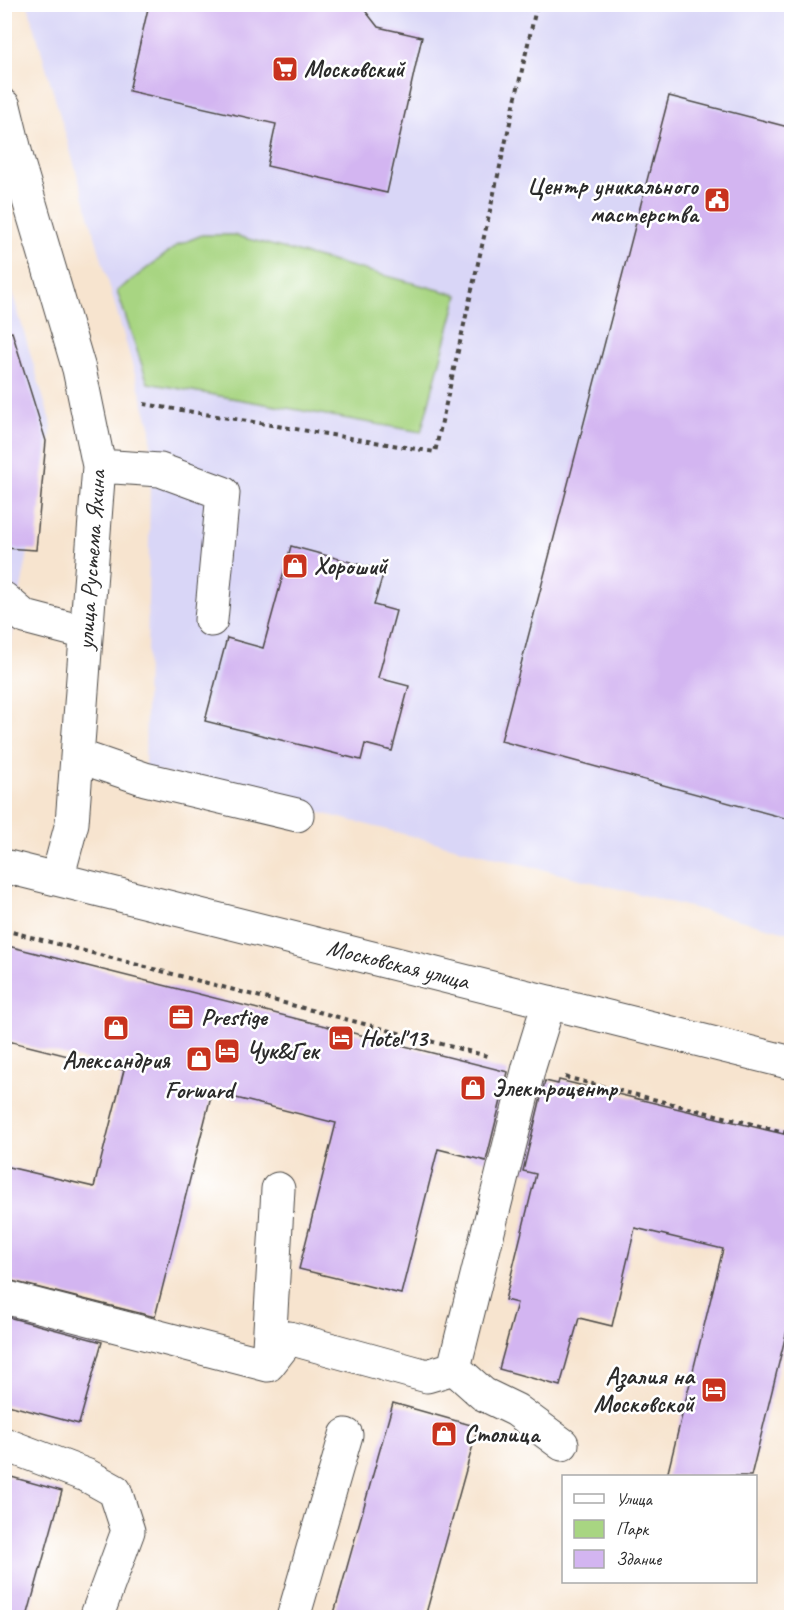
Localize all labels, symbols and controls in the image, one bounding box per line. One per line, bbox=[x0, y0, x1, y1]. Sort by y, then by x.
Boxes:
supermarket icon: Московский bbox=[270, 54, 300, 84]
place label: Московский bbox=[304, 54, 406, 84]
place label: Центр уникального мастерства bbox=[527, 171, 700, 229]
public building icon: Центр уникального мастерства bbox=[702, 185, 732, 215]
street label: улица Рустема Яхина bbox=[70, 468, 112, 653]
shop icon: Хороший bbox=[280, 551, 310, 581]
place label: Хороший bbox=[314, 551, 389, 581]
street label: Московская улица bbox=[324, 932, 474, 997]
office icon: Prestige bbox=[166, 1002, 196, 1032]
place label: Prestige bbox=[201, 1002, 269, 1032]
shop icon: Александрия bbox=[101, 1013, 131, 1043]
hotel icon: Hotel'13 bbox=[326, 1023, 356, 1053]
place label: Hotel'13 bbox=[360, 1023, 429, 1053]
hotel icon: Чук&Гек bbox=[212, 1036, 242, 1066]
place label: Чук&Гек bbox=[246, 1036, 321, 1066]
shop icon: Forward bbox=[184, 1044, 214, 1074]
place label: Александрия bbox=[63, 1045, 171, 1075]
shop icon: Электроцентр bbox=[458, 1073, 488, 1103]
place label: Электроцентр bbox=[492, 1073, 619, 1103]
place label: Forward bbox=[165, 1075, 238, 1105]
place label: Азалия на Московской bbox=[594, 1361, 696, 1419]
hotel icon: Азалия на Московской bbox=[699, 1375, 729, 1405]
shop icon: Столица bbox=[429, 1419, 459, 1449]
place label: Столица bbox=[464, 1419, 542, 1449]
legend bbox=[562, 1475, 757, 1583]
text: Улица bbox=[616, 1488, 653, 1510]
text: Парк bbox=[616, 1518, 650, 1540]
text: Здание bbox=[616, 1548, 662, 1570]

